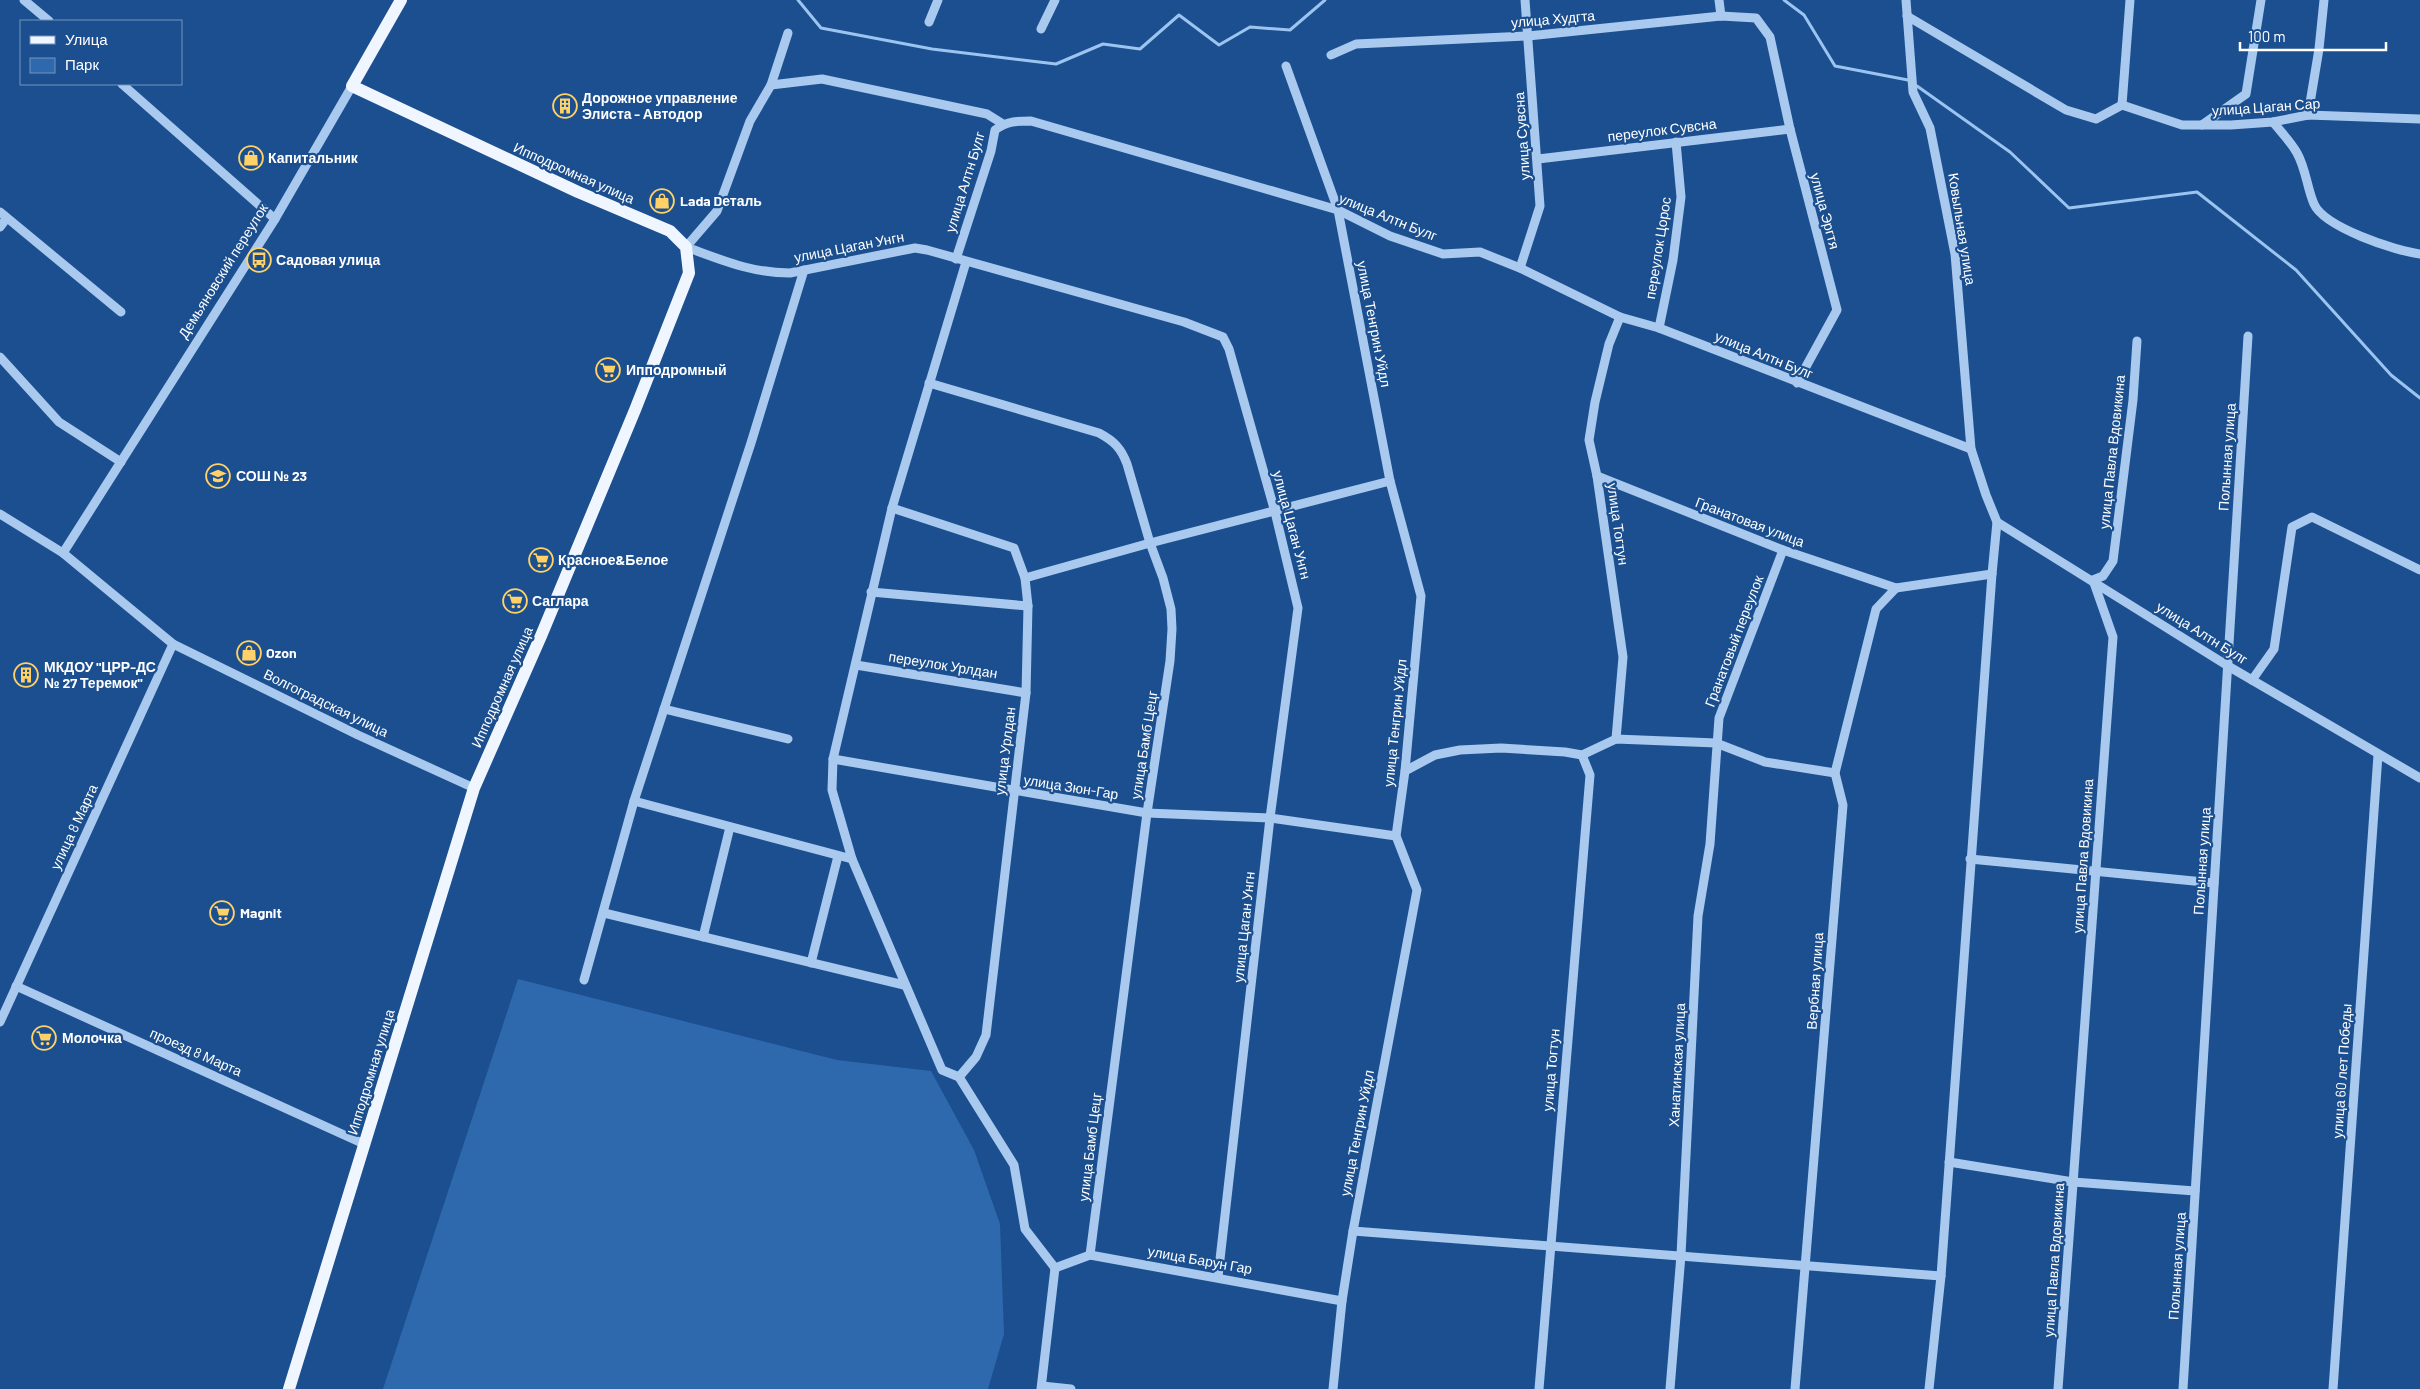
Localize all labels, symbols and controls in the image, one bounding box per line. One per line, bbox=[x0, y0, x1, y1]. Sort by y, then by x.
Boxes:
street label: улица Худгта bbox=[1510, 6, 1596, 31]
legend bbox=[20, 20, 182, 85]
scale bar bbox=[2240, 20, 2386, 52]
text: 100 m bbox=[2248, 27, 2286, 45]
text: Улица bbox=[65, 30, 108, 48]
text: Парк bbox=[65, 55, 99, 73]
place label: Дорожное управление Элиста - Автодор bbox=[582, 89, 738, 122]
street label: улица Сувсна bbox=[1510, 91, 1533, 181]
building icon: Дорожное управление Элиста - Автодор bbox=[552, 93, 578, 119]
street label: улица Цаган Сар bbox=[2211, 94, 2321, 119]
street label: переулок Сувсна bbox=[1607, 114, 1717, 145]
street label: улица Алтн Булг bbox=[941, 129, 988, 234]
street label: Ипподромная улица bbox=[511, 138, 637, 207]
shop icon: Капитальник bbox=[238, 145, 264, 171]
place label: Капитальник bbox=[268, 149, 359, 166]
street label: улица Эргтя bbox=[1807, 171, 1844, 251]
street label: Ковыльная улица bbox=[1945, 172, 1980, 286]
shop icon: Lada Dеталь bbox=[649, 188, 675, 214]
street label: улица Алтн Булг bbox=[1337, 189, 1440, 244]
place label: Lada Dеталь bbox=[680, 192, 762, 209]
street label: переулок Цорос bbox=[1641, 196, 1674, 300]
street label: Демьяновский переулок bbox=[174, 199, 272, 341]
street label: улица Цаган Унгн bbox=[792, 228, 905, 266]
bus stop icon: Садовая улица bbox=[246, 247, 272, 273]
place label: Садовая улица bbox=[276, 251, 381, 268]
street label: улица Тенгрин Уйдл bbox=[1354, 259, 1395, 389]
street label: улица Алтн Булг bbox=[1713, 327, 1816, 382]
supermarket icon: Ипподромный bbox=[595, 357, 621, 383]
place label: Ипподромный bbox=[626, 361, 727, 378]
street label: улица Павла Вдовикина bbox=[2095, 374, 2128, 530]
street label: Полынная улица bbox=[2214, 402, 2239, 511]
school or university icon: СОШ № 23 bbox=[205, 463, 231, 489]
place label: СОШ № 23 bbox=[236, 467, 307, 484]
street label: улица Цаган Унгн bbox=[1270, 469, 1315, 581]
street label: улица Тогтун bbox=[1604, 482, 1633, 566]
street label: Гранатовая улица bbox=[1693, 493, 1807, 550]
supermarket icon: Красное&Белое bbox=[528, 547, 554, 573]
place label: Красное&Белое bbox=[558, 551, 668, 568]
street label: Гранатовый переулок bbox=[1701, 572, 1767, 709]
supermarket icon: Саглара bbox=[502, 588, 528, 614]
place label: Саглара bbox=[532, 592, 589, 609]
street label: улица Алтн Булг bbox=[2153, 598, 2251, 667]
street label: Ипподромная улица bbox=[467, 624, 536, 750]
shop icon: Ozon bbox=[236, 640, 262, 666]
place label: Ozon bbox=[266, 644, 297, 661]
street label: переулок Урлдан bbox=[887, 648, 999, 682]
place label: МКДОУ "ЦРР-ДС № 27 Теремок" bbox=[44, 658, 156, 691]
street label: улица Тенгрин Уйдл bbox=[1379, 658, 1410, 788]
building icon: МКДОУ "ЦРР-ДС № 27 Теремок" bbox=[13, 662, 39, 688]
street label: Волгоградская улица bbox=[261, 665, 391, 740]
street label: улица Бамб Цецг bbox=[1127, 689, 1160, 800]
street label: улица Урлдан bbox=[991, 706, 1018, 796]
street label: улица Зюн-Гар bbox=[1022, 771, 1120, 802]
street label: улица Павла Вдовикина bbox=[2069, 778, 2096, 934]
street label: улица 8 Марта bbox=[46, 781, 101, 872]
street label: Полынная улица bbox=[2189, 806, 2214, 915]
street label: улица Цаган Унгн bbox=[1229, 871, 1258, 983]
supermarket icon: Magnit bbox=[209, 900, 235, 926]
place label: Magnit bbox=[240, 904, 282, 921]
street label: Вербная улица bbox=[1803, 932, 1826, 1030]
street label: Ханатинская улица bbox=[1665, 1002, 1688, 1128]
street label: улица 60 лет Победы bbox=[2328, 1003, 2355, 1139]
street label: Ипподромная улица bbox=[343, 1007, 398, 1137]
street label: проезд 8 Марта bbox=[148, 1024, 245, 1080]
supermarket icon: Молочка bbox=[31, 1025, 57, 1051]
street label: улица Тогтун bbox=[1538, 1028, 1563, 1112]
place label: Молочка bbox=[62, 1029, 122, 1046]
street label: улица Тенгрин Уйдл bbox=[1336, 1068, 1377, 1198]
street label: улица Бамб Цецг bbox=[1074, 1091, 1105, 1202]
street label: улица Павла Вдовикина bbox=[2040, 1182, 2067, 1338]
street label: Полынная улица bbox=[2164, 1211, 2189, 1320]
street label: улица Барун Гар bbox=[1147, 1242, 1254, 1277]

